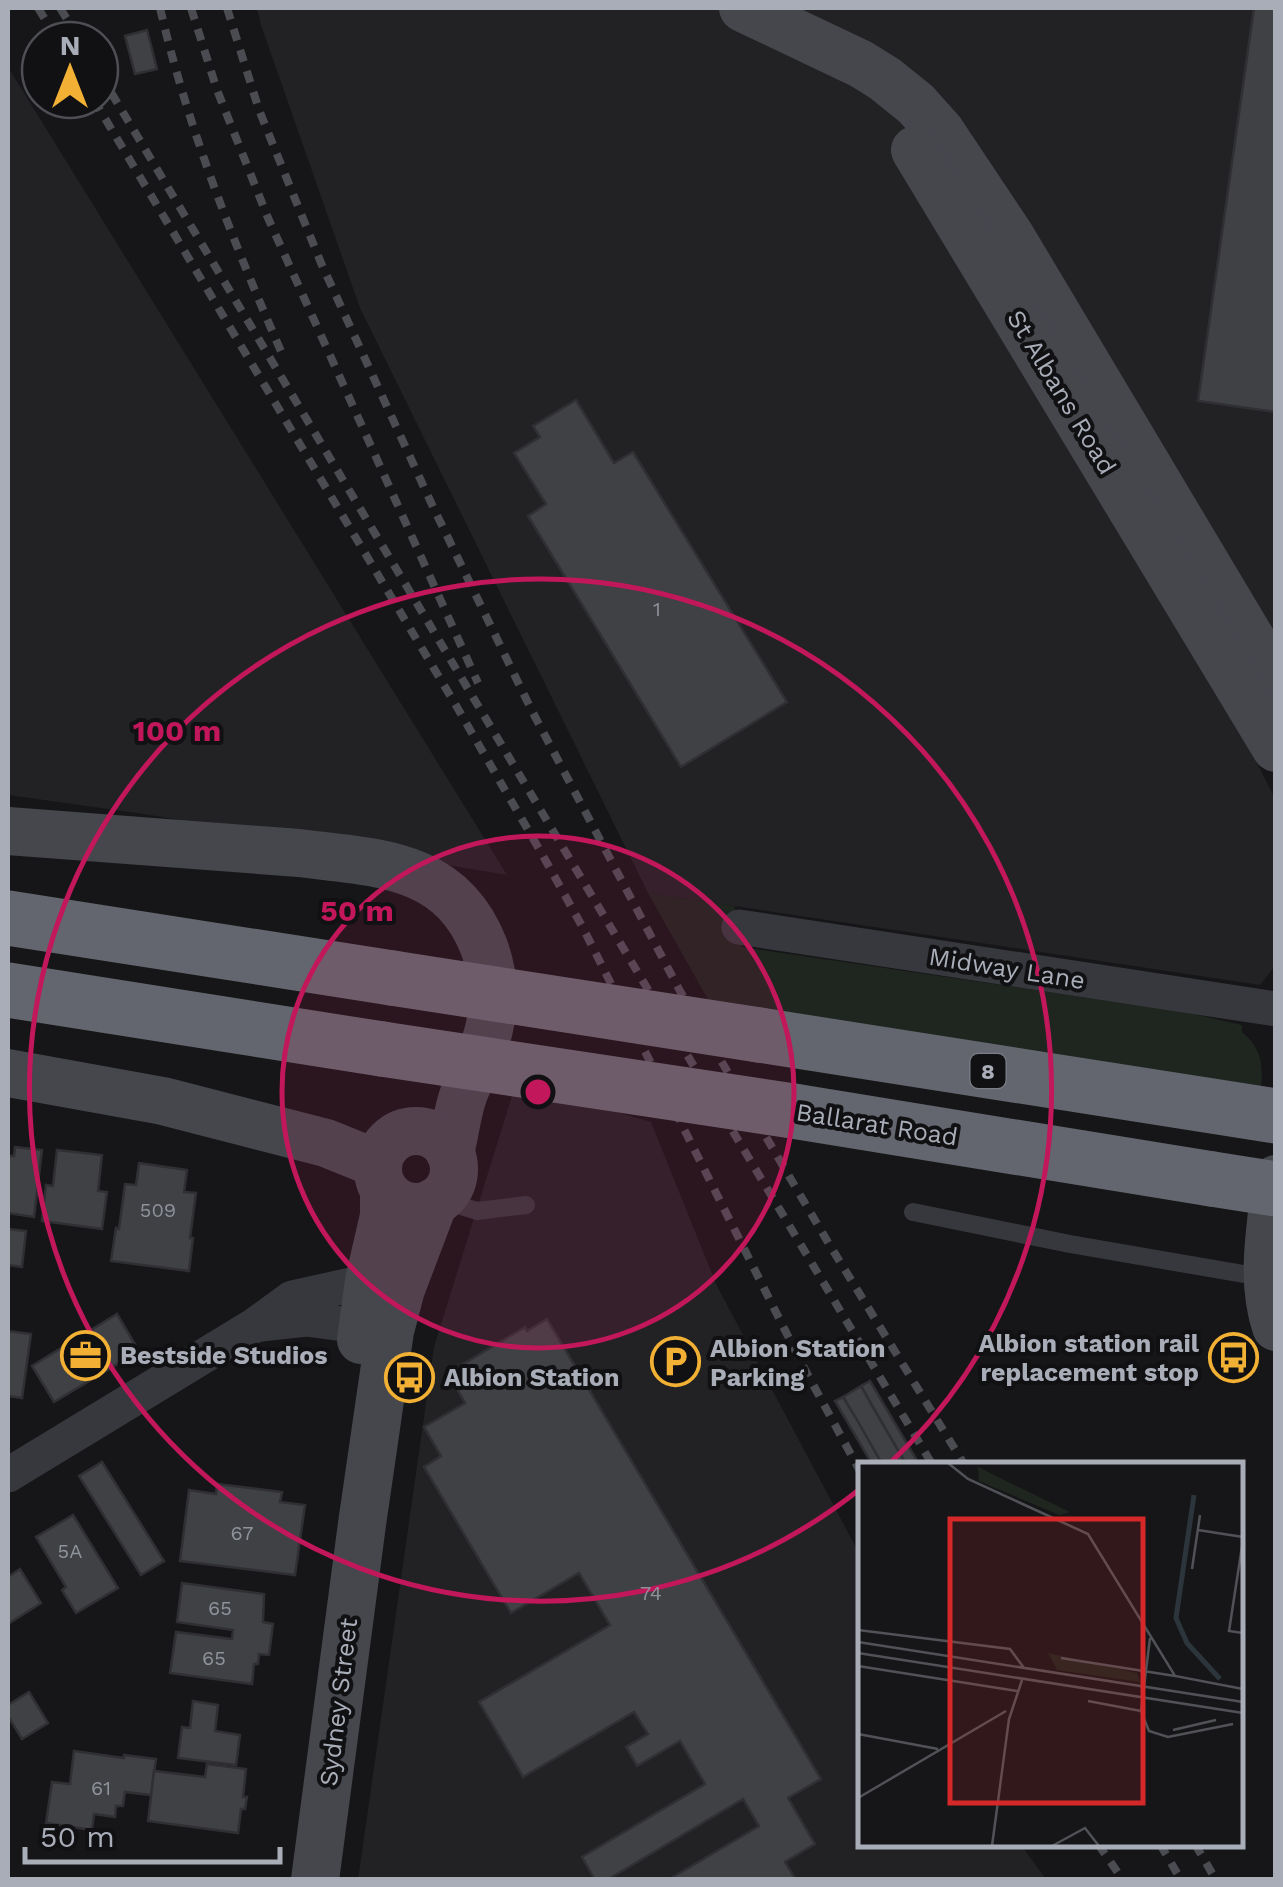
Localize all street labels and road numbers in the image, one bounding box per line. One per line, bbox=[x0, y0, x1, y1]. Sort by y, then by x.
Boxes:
street label: St Albans Road bbox=[1001, 305, 1122, 480]
street label: Midway Lane bbox=[927, 942, 1087, 995]
road number: 8 bbox=[970, 1054, 1006, 1088]
street label: Ballarat Road bbox=[794, 1097, 960, 1152]
street label: Sydney Street bbox=[314, 1616, 363, 1788]

